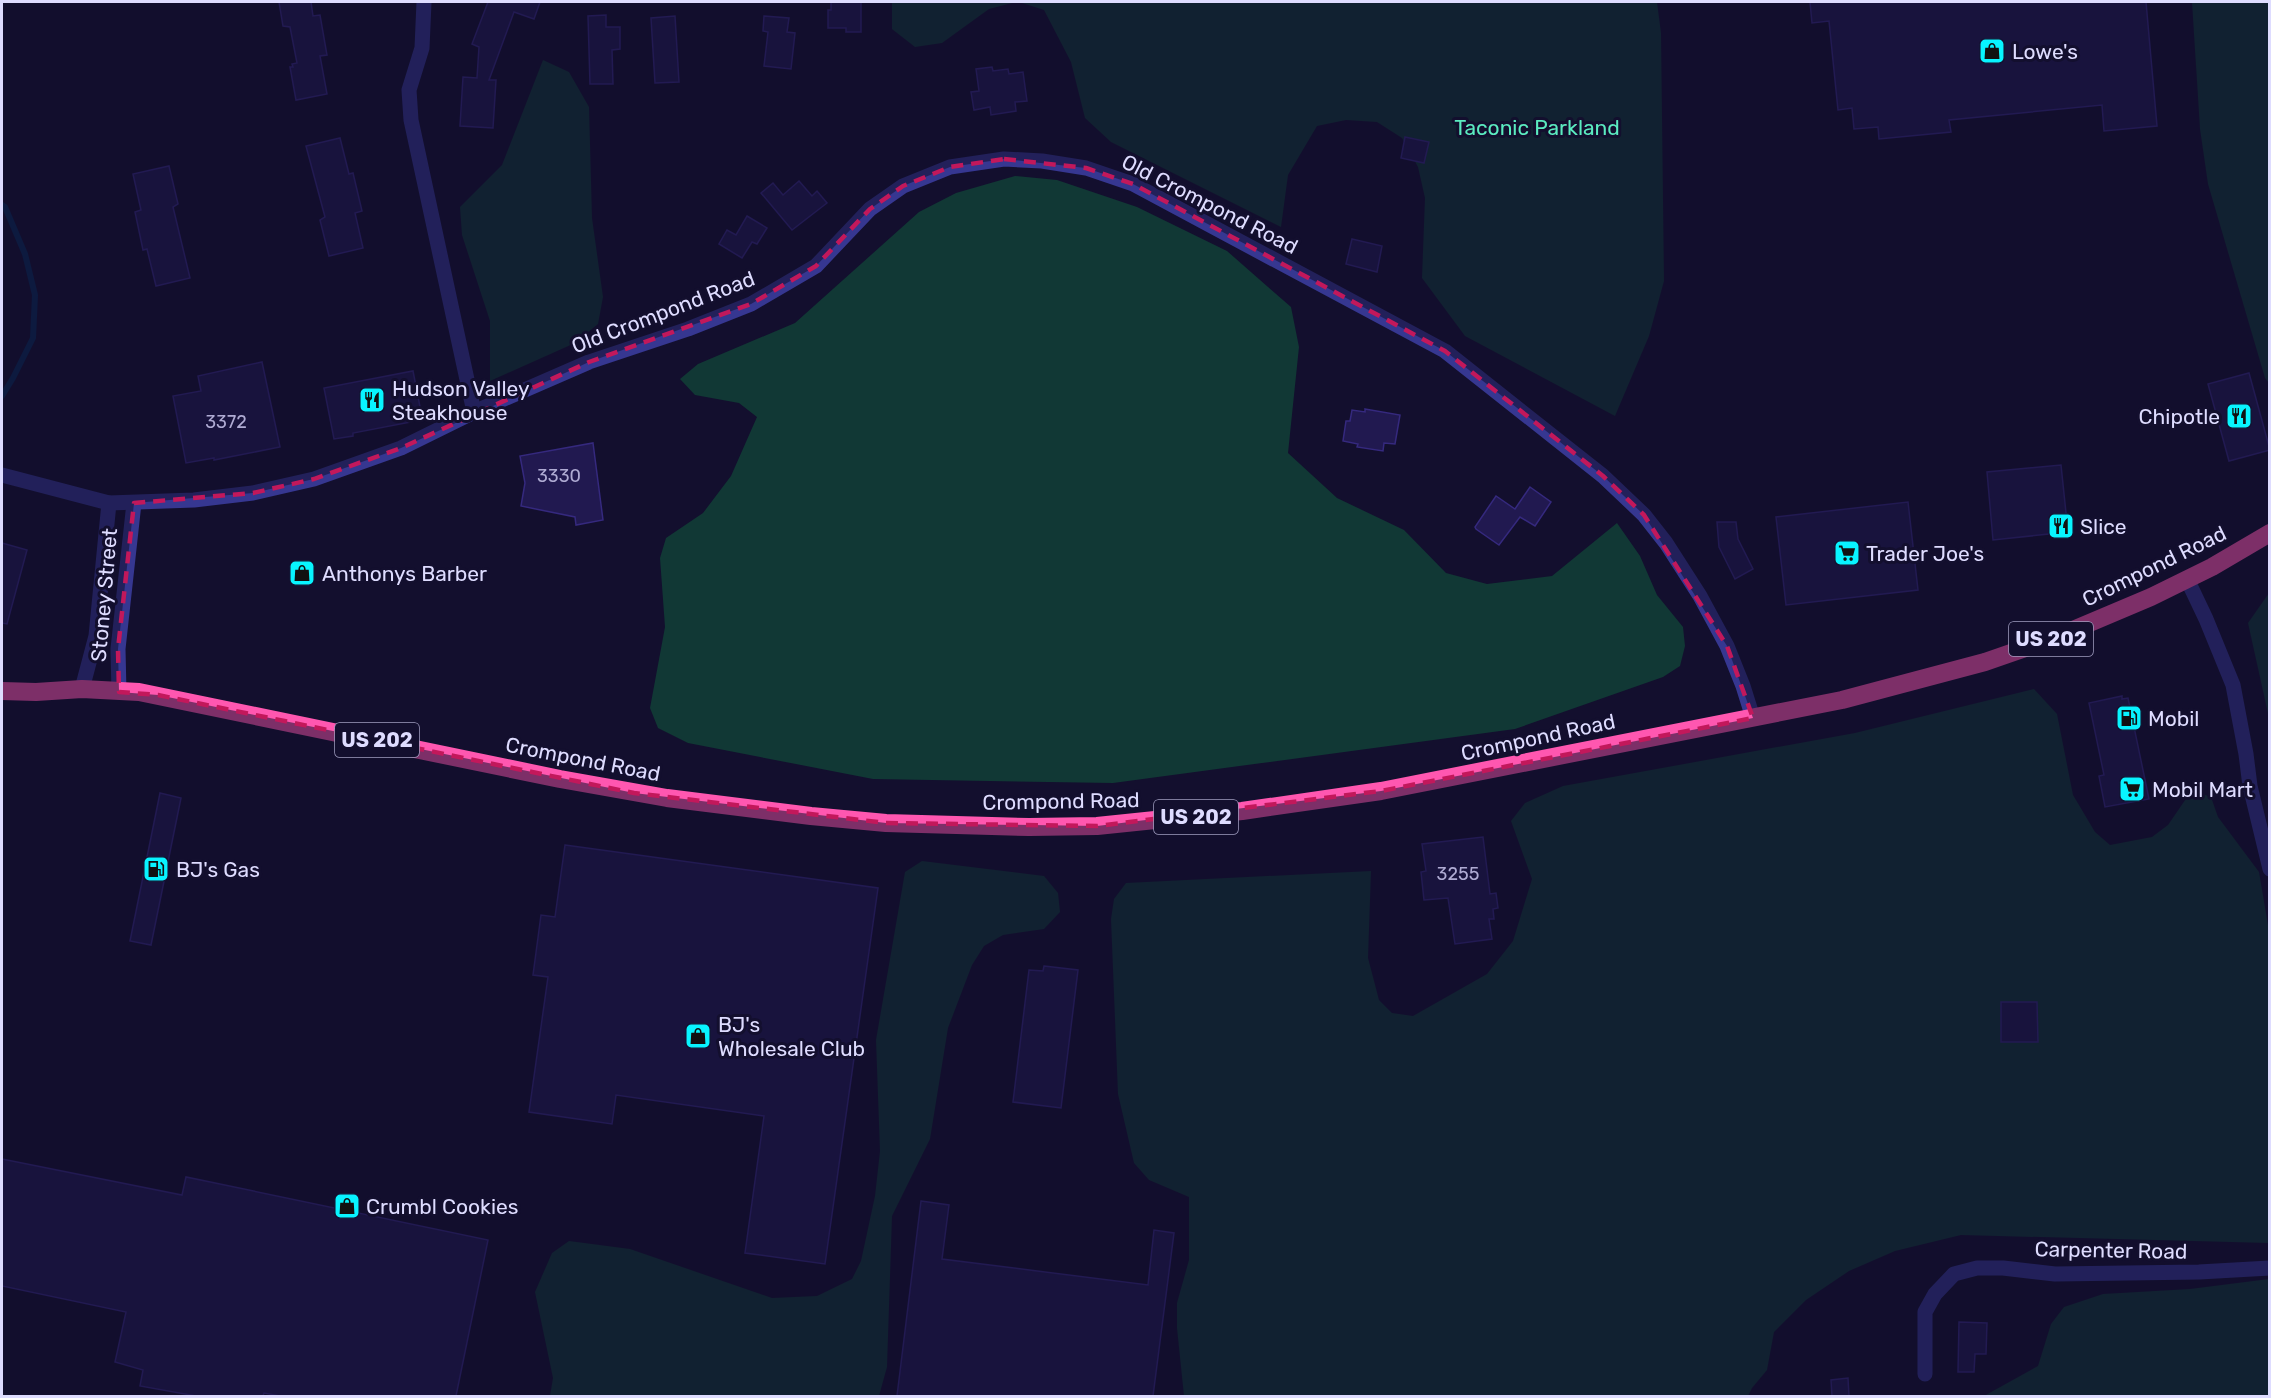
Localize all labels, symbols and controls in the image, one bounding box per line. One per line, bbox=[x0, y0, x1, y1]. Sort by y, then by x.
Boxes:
shop icon: Lowe's bbox=[1977, 36, 2007, 66]
place label: Lowe's bbox=[2012, 39, 2078, 64]
park label: Taconic Parkland bbox=[1454, 115, 1620, 140]
street label: Old Crompond Road bbox=[1118, 149, 1302, 259]
street label: Old Crompond Road bbox=[568, 266, 758, 358]
place label: Hudson Valley Steakhouse bbox=[392, 376, 530, 425]
restaurant icon: Hudson Valley Steakhouse bbox=[357, 385, 387, 415]
restaurant icon: Chipotle bbox=[2224, 401, 2254, 431]
place label: Chipotle bbox=[2139, 404, 2220, 429]
house number: 3372 bbox=[205, 411, 247, 433]
house number: 3330 bbox=[537, 465, 581, 487]
restaurant icon: Slice bbox=[2046, 511, 2076, 541]
place label: Slice bbox=[2080, 514, 2127, 539]
street label: Crompond Road bbox=[2078, 520, 2230, 612]
street label: Stoney Street bbox=[86, 527, 122, 663]
supermarket icon: Trader Joe's bbox=[1832, 538, 1862, 568]
place label: Trader Joe's bbox=[1866, 541, 1984, 566]
shop icon: Anthonys Barber bbox=[287, 558, 317, 588]
place label: Anthonys Barber bbox=[322, 561, 487, 586]
road number: US 202 bbox=[2009, 622, 2093, 656]
fuel station icon: Mobil bbox=[2114, 703, 2144, 733]
place label: Mobil bbox=[2148, 706, 2199, 731]
street label: Crompond Road bbox=[1459, 708, 1617, 766]
road number: US 202 bbox=[335, 723, 419, 757]
street label: Crompond Road bbox=[503, 732, 663, 786]
supermarket icon: Mobil Mart bbox=[2117, 774, 2147, 804]
place label: Mobil Mart bbox=[2152, 777, 2253, 802]
street label: Crompond Road bbox=[982, 787, 1140, 815]
road number: US 202 bbox=[1154, 800, 1238, 834]
fuel station icon: BJ's Gas bbox=[141, 854, 171, 884]
place label: BJ's Gas bbox=[176, 857, 260, 882]
house number: 3255 bbox=[1437, 863, 1479, 885]
place label: BJ's Wholesale Club bbox=[718, 1012, 865, 1061]
shop icon: BJ's Wholesale Club bbox=[683, 1021, 713, 1051]
shop icon: Crumbl Cookies bbox=[332, 1191, 362, 1221]
place label: Crumbl Cookies bbox=[366, 1194, 519, 1219]
street label: Carpenter Road bbox=[2034, 1236, 2188, 1264]

